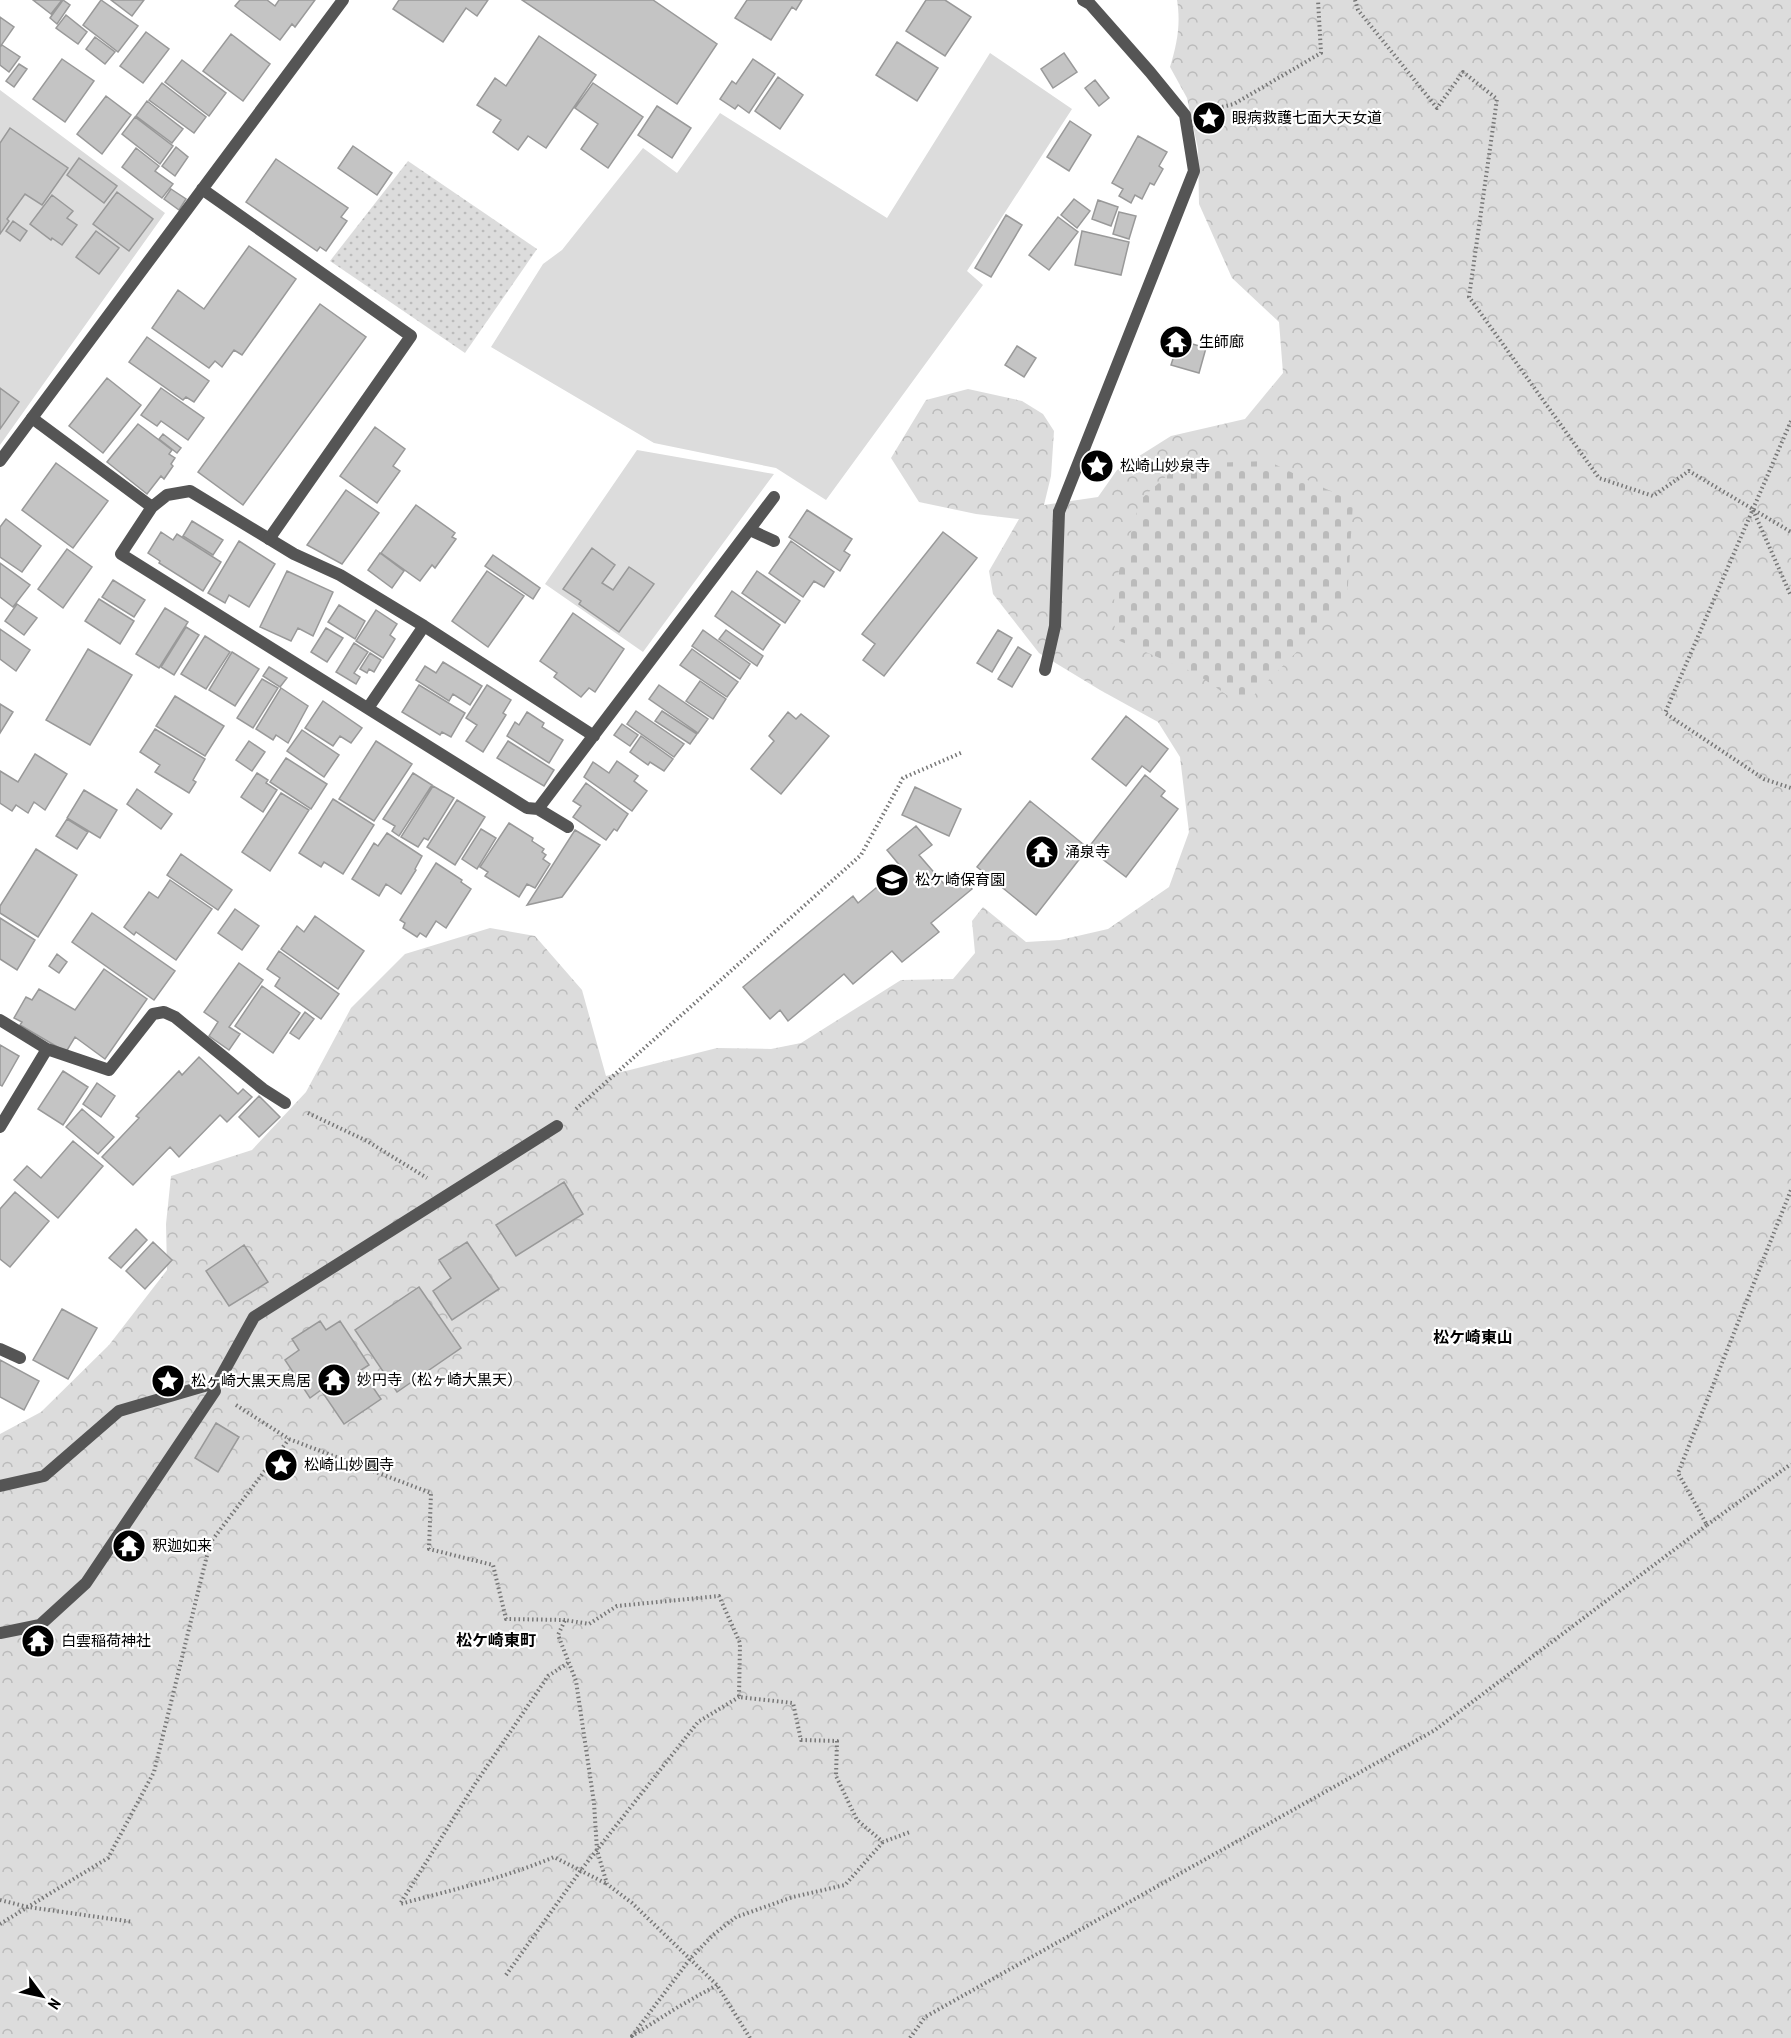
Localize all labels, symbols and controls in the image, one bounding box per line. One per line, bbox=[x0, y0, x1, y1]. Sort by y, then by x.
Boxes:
place icon: 眼病救護七面大天女道 bbox=[1191, 100, 1227, 136]
place label: 眼病救護七面大天女道 bbox=[1232, 108, 1382, 127]
temple icon: 生師廊 bbox=[1158, 324, 1194, 360]
place label: 生師廊 bbox=[1199, 332, 1244, 351]
place icon: 松崎山妙泉寺 bbox=[1079, 448, 1115, 484]
place label: 松崎山妙泉寺 bbox=[1120, 456, 1210, 475]
temple icon: 涌泉寺 bbox=[1024, 834, 1060, 870]
place label: 涌泉寺 bbox=[1065, 842, 1110, 861]
school or university icon: 松ケ崎保育園 bbox=[874, 862, 910, 898]
place label: 松ケ崎保育園 bbox=[915, 870, 1005, 889]
district label: 松ケ崎東山 bbox=[1433, 1327, 1513, 1347]
temple icon: 妙円寺（松ヶ崎大黒天） bbox=[316, 1362, 352, 1398]
place icon: 松ヶ崎大黒天鳥居 bbox=[150, 1363, 186, 1399]
place label: 妙円寺（松ヶ崎大黒天） bbox=[357, 1370, 522, 1389]
place label: 松ヶ崎大黒天鳥居 bbox=[191, 1371, 311, 1390]
place icon: 松崎山妙圓寺 bbox=[263, 1447, 299, 1483]
place label: 松崎山妙圓寺 bbox=[304, 1455, 394, 1474]
temple icon: 釈迦如来 bbox=[111, 1528, 147, 1564]
place label: 釈迦如来 bbox=[152, 1536, 212, 1555]
temple icon: 白雲稲荷神社 bbox=[20, 1623, 56, 1659]
district label: 松ケ崎東町 bbox=[456, 1630, 536, 1650]
place label: 白雲稲荷神社 bbox=[61, 1631, 151, 1650]
north arrow bbox=[12, 1966, 72, 2026]
text: N bbox=[44, 1995, 65, 2013]

